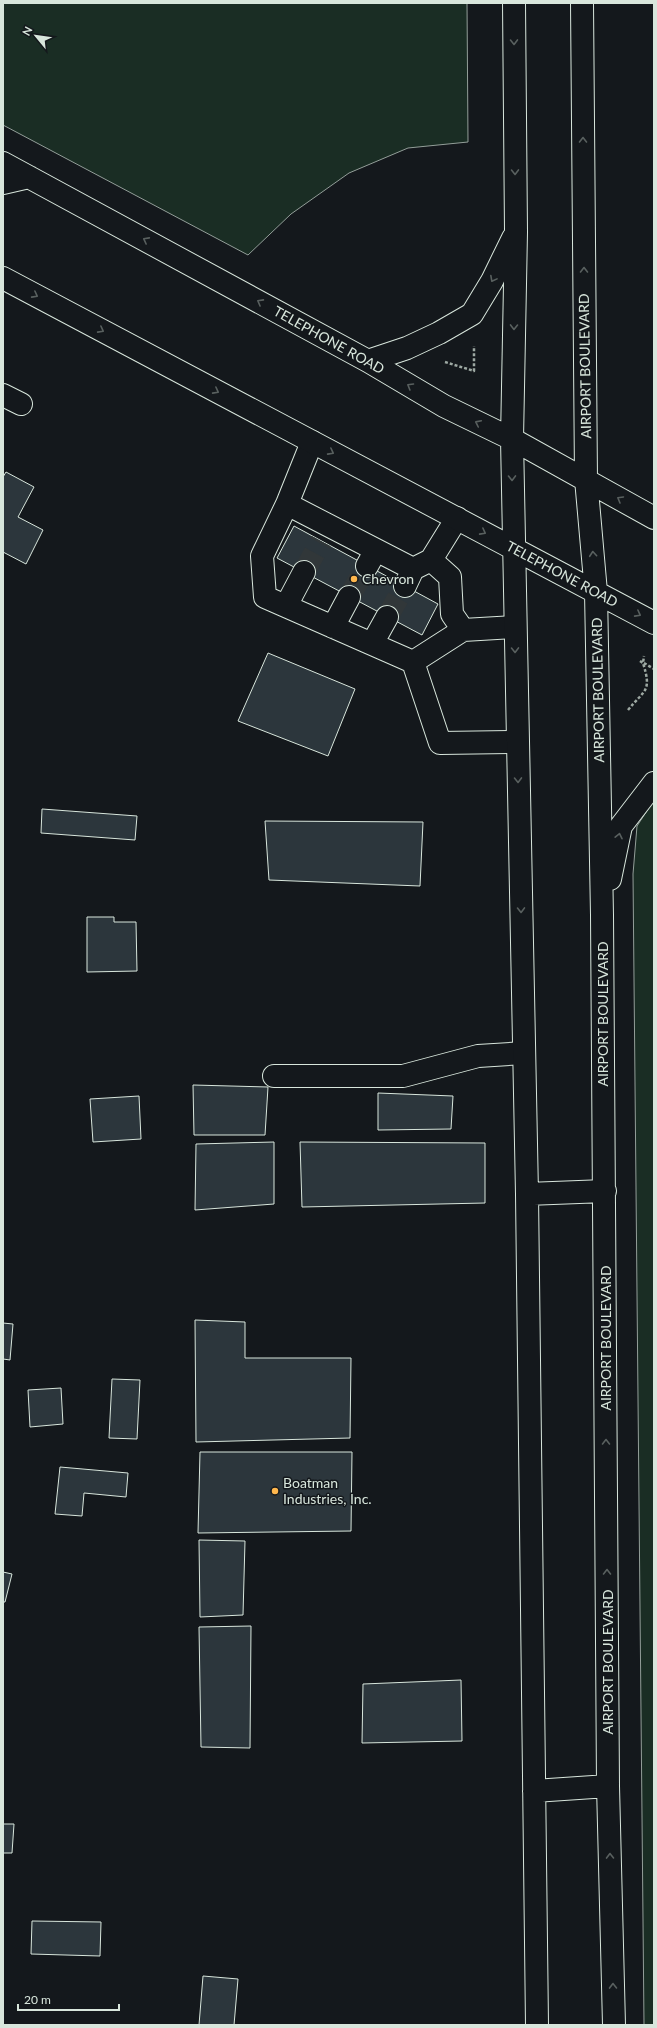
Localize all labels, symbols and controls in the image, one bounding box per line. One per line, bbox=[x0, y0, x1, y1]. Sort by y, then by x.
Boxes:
north arrow bbox=[16, 16, 56, 56]
text: N bbox=[19, 24, 35, 38]
one-way arrow bbox=[510, 39, 518, 45]
one-way arrow bbox=[579, 137, 587, 143]
one-way arrow bbox=[511, 169, 519, 175]
one-way arrow bbox=[143, 238, 150, 245]
one-way arrow bbox=[580, 267, 588, 273]
one-way arrow bbox=[490, 275, 497, 282]
one-way arrow bbox=[31, 290, 38, 297]
street label: AIRPORT BOULEVARD bbox=[575, 293, 594, 439]
one-way arrow bbox=[257, 300, 264, 307]
street label: TELEPHONE ROAD bbox=[271, 302, 388, 377]
one-way arrow bbox=[510, 324, 518, 330]
one-way arrow bbox=[97, 325, 104, 333]
one-way arrow bbox=[407, 384, 414, 391]
one-way arrow bbox=[212, 386, 219, 394]
one-way arrow bbox=[475, 420, 482, 428]
one-way arrow bbox=[327, 447, 334, 454]
one-way arrow bbox=[508, 475, 516, 481]
one-way arrow bbox=[617, 496, 624, 503]
one-way arrow bbox=[479, 527, 486, 535]
street label: TELEPHONE ROAD bbox=[503, 537, 621, 610]
one-way arrow bbox=[588, 551, 597, 557]
place label: Chevron bbox=[362, 570, 414, 587]
marker: Chevron bbox=[349, 574, 359, 584]
one-way arrow bbox=[633, 610, 641, 617]
street label: AIRPORT BOULEVARD bbox=[588, 617, 607, 763]
one-way arrow bbox=[511, 647, 519, 653]
one-way arrow bbox=[514, 777, 522, 783]
one-way arrow bbox=[615, 833, 623, 839]
one-way arrow bbox=[517, 907, 525, 913]
street label: AIRPORT BOULEVARD bbox=[594, 941, 611, 1087]
street label: AIRPORT BOULEVARD bbox=[597, 1265, 614, 1411]
one-way arrow bbox=[602, 1439, 610, 1445]
place label: Boatman Industries, Inc. bbox=[283, 1474, 372, 1507]
marker: Boatman Industries, Inc. bbox=[270, 1486, 280, 1496]
one-way arrow bbox=[603, 1569, 611, 1575]
street label: AIRPORT BOULEVARD bbox=[599, 1589, 616, 1735]
one-way arrow bbox=[606, 1853, 614, 1859]
one-way arrow bbox=[609, 1983, 617, 1989]
scale bar bbox=[18, 1986, 119, 2012]
text: 20 m bbox=[24, 1992, 51, 2007]

